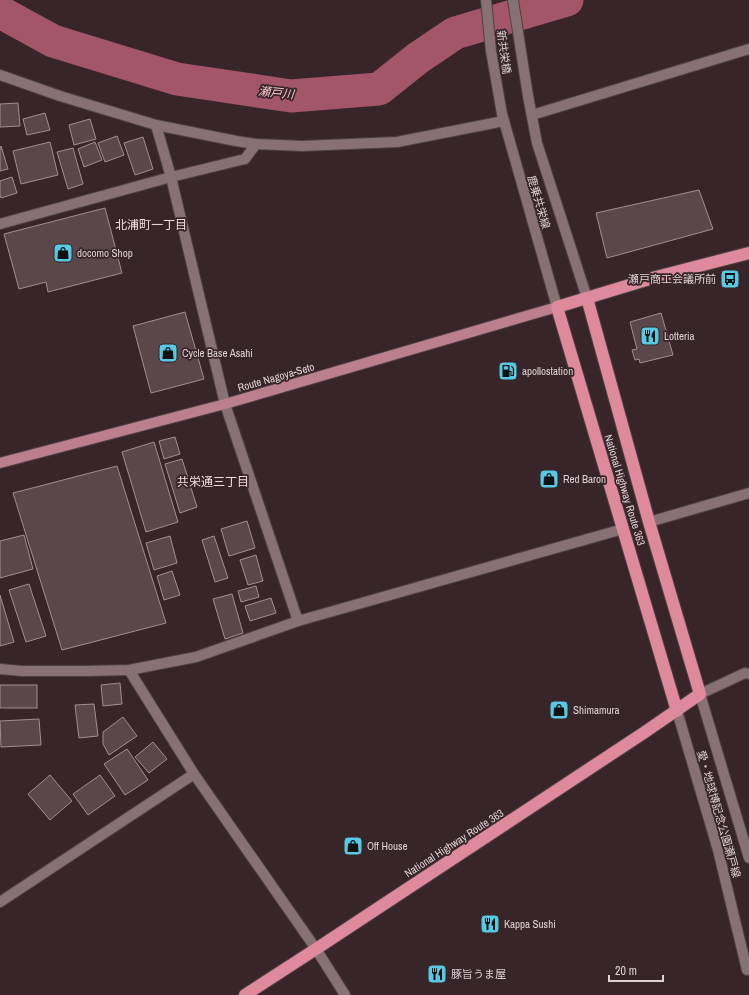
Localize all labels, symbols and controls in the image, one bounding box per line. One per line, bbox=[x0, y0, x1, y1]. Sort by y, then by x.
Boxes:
street label: 新共栄橋 bbox=[494, 29, 514, 75]
water label: 瀬戸川 bbox=[257, 83, 297, 103]
street label: 鹿乗共栄線 bbox=[525, 174, 553, 230]
district label: 北浦町一丁目 bbox=[115, 217, 187, 233]
shop icon: docomo Shop bbox=[52, 242, 74, 264]
place label: docomo Shop bbox=[77, 246, 133, 260]
bus stop icon: 瀬戸商工会議所前 bbox=[719, 268, 741, 290]
place label: 瀬戸商工会議所前 bbox=[628, 272, 716, 286]
restaurant icon: Lotteria bbox=[639, 325, 661, 347]
place label: Lotteria bbox=[664, 329, 695, 343]
shop icon: Cycle Base Asahi bbox=[157, 342, 179, 364]
place label: Cycle Base Asahi bbox=[182, 346, 253, 360]
street label: Route Nagoya-Seto bbox=[236, 359, 316, 395]
fuel station icon: apollostation bbox=[497, 360, 519, 382]
place label: apollostation bbox=[522, 364, 573, 378]
street label: National Highway Route 363 bbox=[601, 433, 649, 547]
shop icon: Red Baron bbox=[538, 468, 560, 490]
place label: Red Baron bbox=[563, 472, 606, 486]
district label: 共栄通三丁目 bbox=[177, 474, 249, 490]
shop icon: Shimamura bbox=[548, 699, 570, 721]
place label: Shimamura bbox=[573, 703, 620, 717]
street label: 愛・地球博記念公園瀬戸線 bbox=[694, 749, 744, 879]
street label: National Highway Route 363 bbox=[402, 806, 506, 880]
shop icon: Off House bbox=[342, 835, 364, 857]
place label: Off House bbox=[367, 839, 407, 853]
restaurant icon: Kappa Sushi bbox=[479, 913, 501, 935]
place label: Kappa Sushi bbox=[504, 917, 556, 931]
scale bar bbox=[609, 957, 663, 983]
restaurant icon: 豚旨うま屋 bbox=[426, 963, 448, 985]
text: 20 m bbox=[615, 963, 637, 979]
place label: 豚旨うま屋 bbox=[451, 967, 506, 981]

